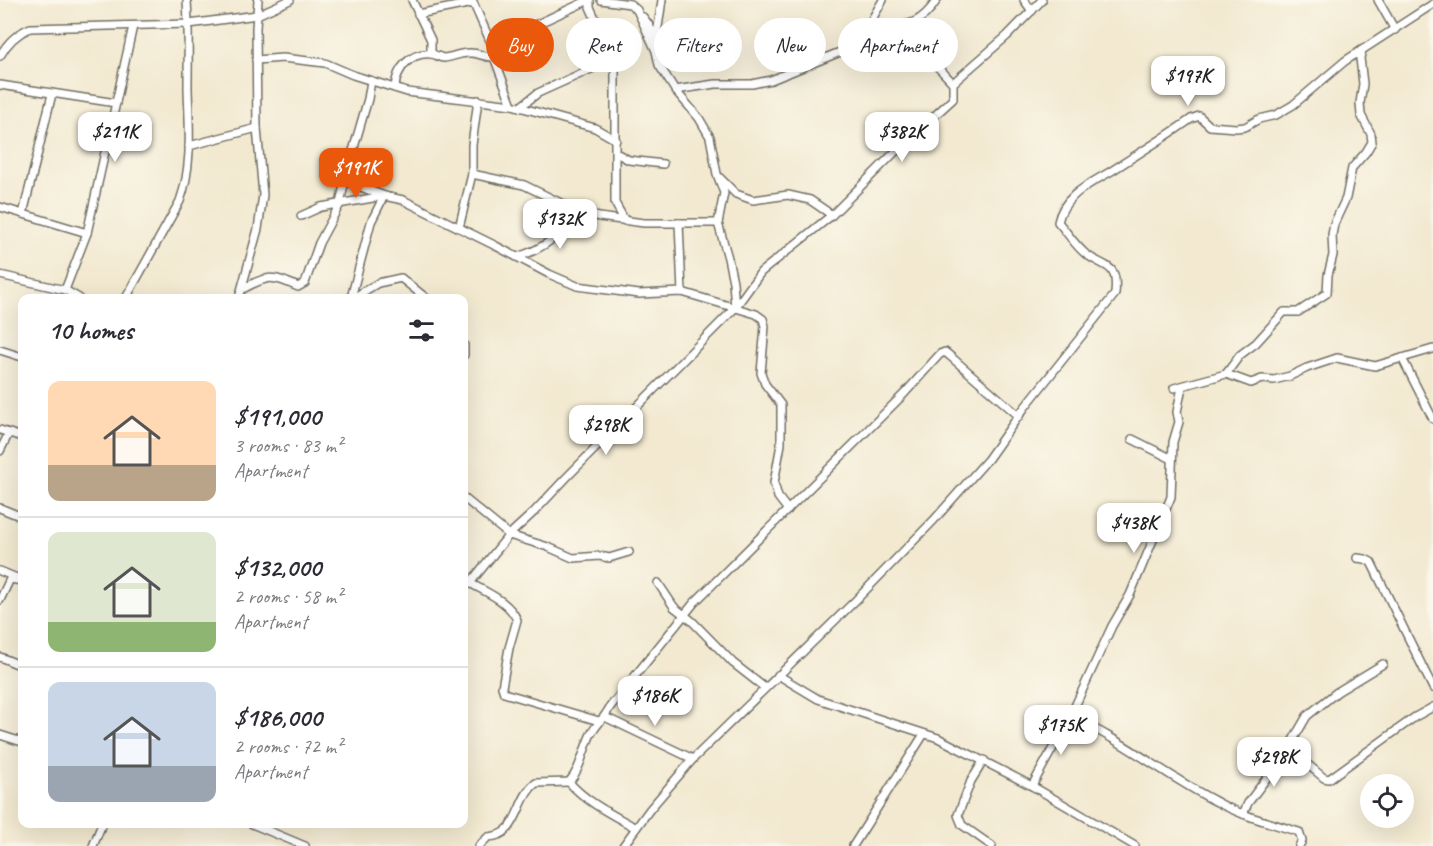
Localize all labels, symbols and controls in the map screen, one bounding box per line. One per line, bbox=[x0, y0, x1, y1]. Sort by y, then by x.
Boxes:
chip: Buy bbox=[486, 18, 554, 72]
chip: Rent bbox=[566, 18, 642, 72]
chip: Filters bbox=[654, 18, 742, 72]
chip: New bbox=[754, 18, 826, 72]
chip: Apartment bbox=[838, 18, 958, 72]
pin: $197K bbox=[1146, 56, 1230, 107]
text: $197K bbox=[1165, 63, 1211, 88]
pin: $211K bbox=[73, 112, 157, 163]
pin: $382K bbox=[860, 112, 944, 163]
text: $211K bbox=[92, 119, 138, 144]
text: $382K bbox=[879, 119, 925, 144]
pin: $191K bbox=[314, 148, 398, 199]
text: $191K bbox=[333, 155, 379, 180]
pin: $132K bbox=[518, 199, 602, 250]
text: $132K bbox=[537, 206, 583, 231]
text: 10 homes bbox=[48, 314, 133, 347]
icon: filters bbox=[405, 314, 438, 347]
text: $191,000 bbox=[234, 400, 321, 433]
icon: home bbox=[96, 405, 168, 477]
pin: $298K bbox=[564, 405, 648, 456]
text: $298K bbox=[583, 412, 629, 437]
text: 3 rooms · 83 m² bbox=[234, 433, 342, 458]
text: Apartment bbox=[234, 458, 307, 483]
pin: $438K bbox=[1092, 503, 1176, 554]
text: $438K bbox=[1111, 510, 1157, 535]
text: $132,000 bbox=[234, 551, 321, 584]
icon: home bbox=[96, 556, 168, 628]
text: 2 rooms · 58 m² bbox=[234, 584, 342, 609]
text: Apartment bbox=[234, 609, 307, 634]
pin: $186K bbox=[613, 676, 697, 727]
text: $186K bbox=[632, 683, 678, 708]
text: $186,000 bbox=[234, 701, 322, 734]
pin: $175K bbox=[1019, 705, 1103, 756]
icon: home bbox=[96, 706, 168, 778]
text: $175K bbox=[1038, 712, 1084, 737]
text: 2 rooms · 72 m² bbox=[234, 734, 342, 759]
pin: $298K bbox=[1232, 737, 1316, 788]
text: $298K bbox=[1251, 744, 1297, 769]
text: Apartment bbox=[234, 759, 307, 784]
map controls bbox=[1360, 774, 1414, 828]
button: locate bbox=[1360, 774, 1414, 828]

